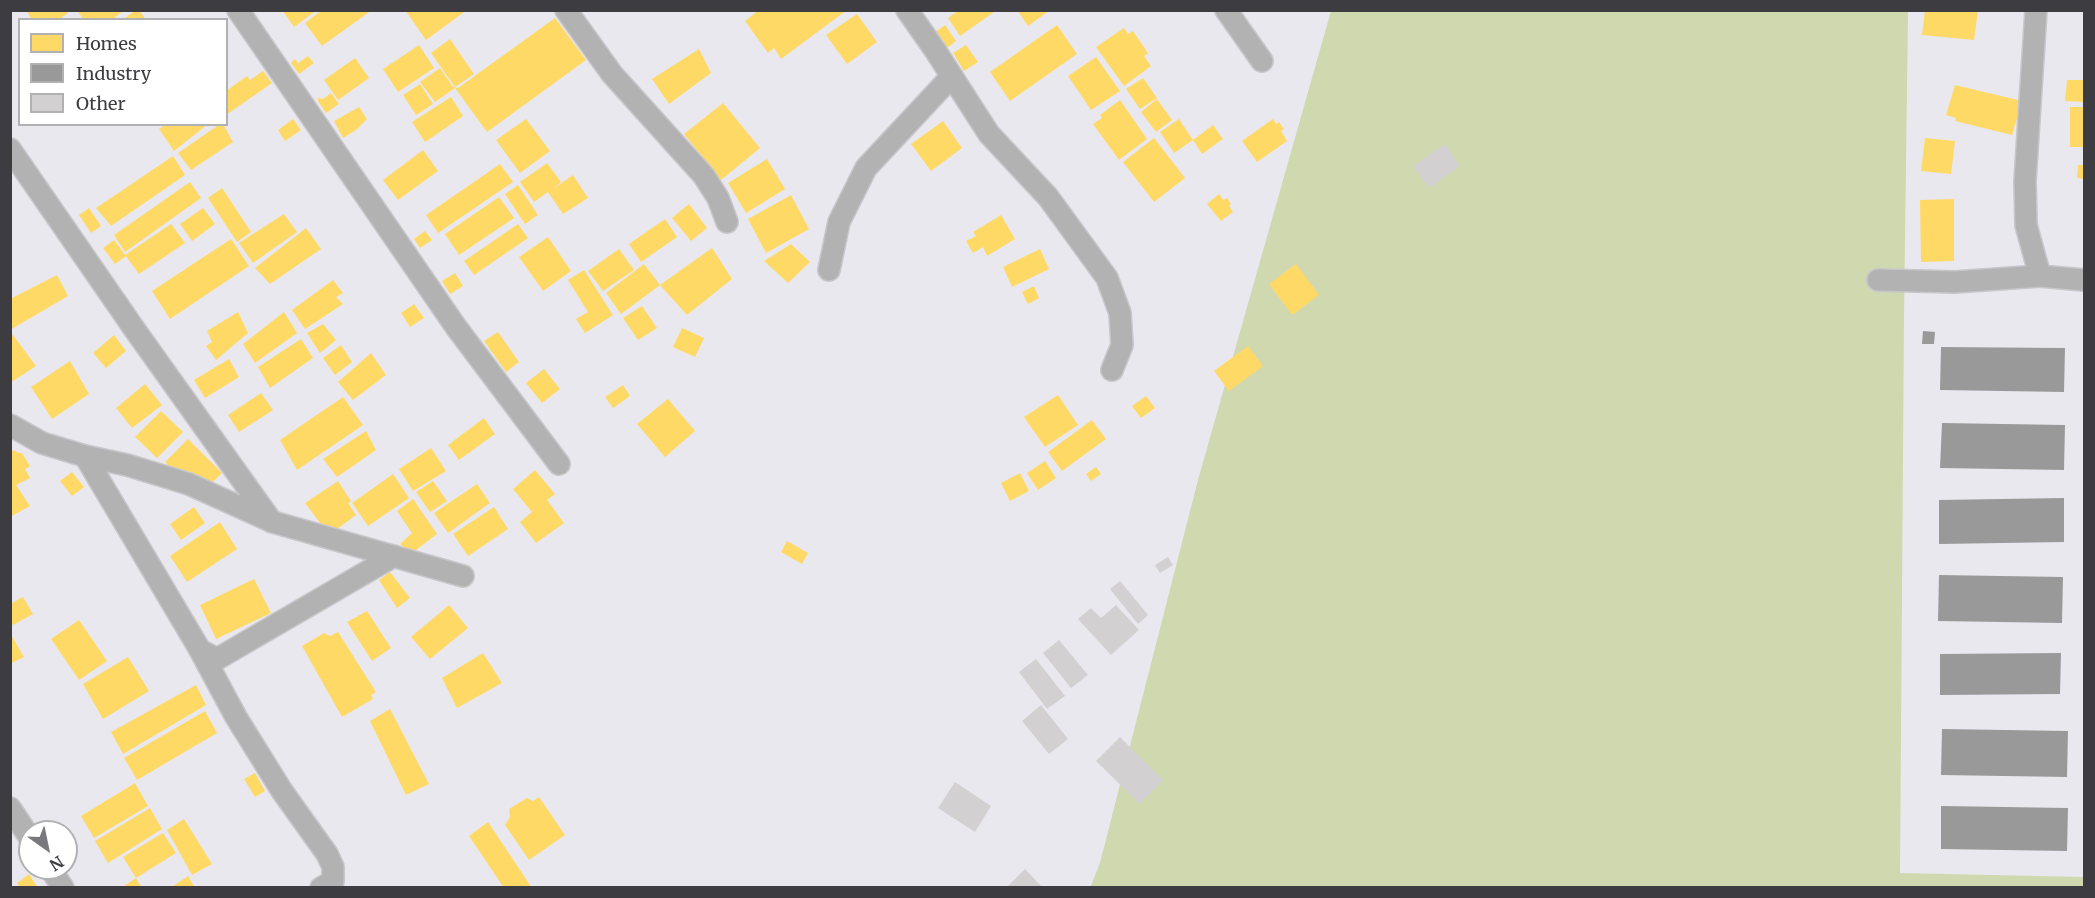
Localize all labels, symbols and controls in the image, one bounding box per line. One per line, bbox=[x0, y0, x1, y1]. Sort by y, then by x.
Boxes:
legend bbox=[18, 18, 228, 126]
text: Homes bbox=[76, 32, 137, 55]
text: Industry bbox=[76, 62, 151, 85]
text: Other bbox=[76, 92, 126, 115]
north arrow bbox=[18, 820, 78, 880]
text: N bbox=[46, 852, 67, 875]

